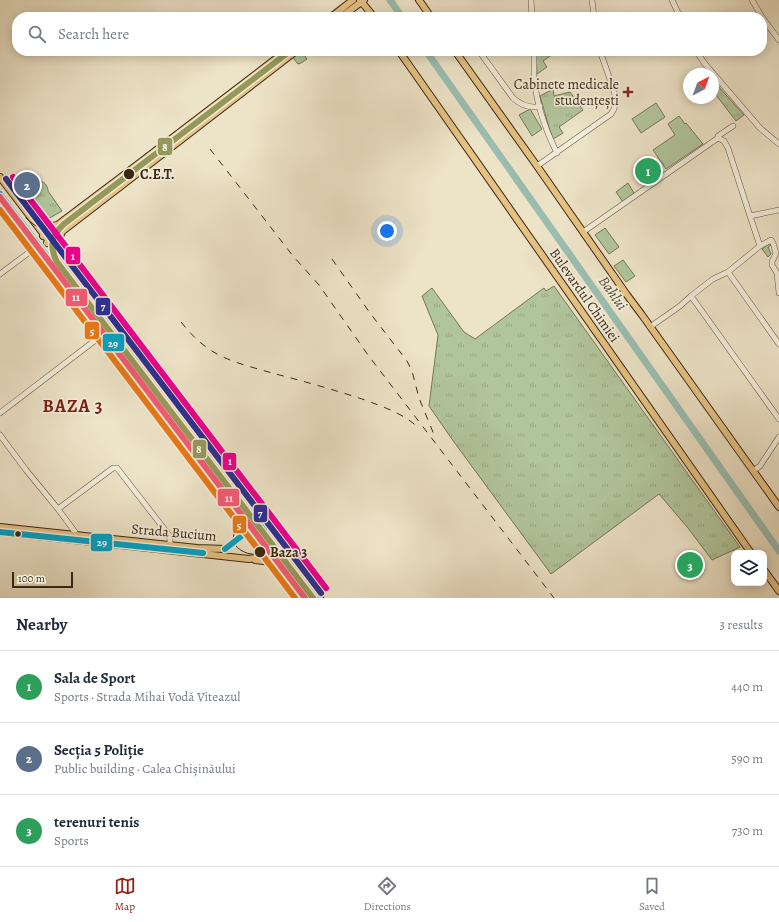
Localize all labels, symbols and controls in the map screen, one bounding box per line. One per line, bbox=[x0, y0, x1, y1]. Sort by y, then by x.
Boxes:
search box bbox=[12, 12, 767, 56]
icon: search bbox=[26, 23, 48, 45]
text: Search here bbox=[58, 24, 129, 44]
north arrow bbox=[683, 68, 719, 104]
place label: Cabinete medicale studențești bbox=[514, 75, 619, 110]
marker: Cabinete medicale studențești bbox=[622, 86, 634, 98]
line badge: 8 bbox=[157, 137, 173, 156]
text: 8 bbox=[162, 140, 168, 155]
pin: 1 bbox=[635, 156, 661, 186]
place label: C.E.T. bbox=[140, 165, 175, 184]
marker: C.E.T. bbox=[122, 167, 136, 181]
pin: 2 bbox=[14, 170, 40, 200]
your location bbox=[377, 221, 397, 241]
street label: Bulevardul Chimiei bbox=[545, 245, 624, 346]
line badge: 1 bbox=[65, 246, 81, 265]
text: 1 bbox=[71, 249, 75, 264]
water label: Bahlui bbox=[594, 272, 632, 314]
line badge: 11 bbox=[65, 288, 88, 307]
text: 11 bbox=[72, 290, 80, 305]
line badge: 7 bbox=[95, 297, 111, 316]
text: 7 bbox=[101, 299, 106, 314]
line badge: 5 bbox=[84, 321, 100, 340]
text: 5 bbox=[90, 324, 95, 339]
line badge: 29 bbox=[102, 333, 125, 352]
text: 29 bbox=[108, 336, 118, 351]
district label: BAZA 3 bbox=[42, 394, 104, 418]
line badge: 8 bbox=[192, 439, 207, 459]
text: 8 bbox=[196, 442, 202, 457]
line badge: 1 bbox=[222, 452, 237, 471]
text: 1 bbox=[228, 454, 232, 469]
line badge: 11 bbox=[217, 488, 240, 507]
text: 11 bbox=[225, 491, 233, 506]
line badge: 7 bbox=[253, 504, 268, 523]
text: 7 bbox=[258, 506, 263, 521]
line badge: 5 bbox=[232, 515, 247, 534]
text: 5 bbox=[237, 518, 242, 533]
street label: Strada Bucium bbox=[130, 519, 218, 546]
unlabelled marker bbox=[13, 529, 23, 539]
line badge: 29 bbox=[90, 533, 113, 552]
text: 29 bbox=[97, 535, 107, 550]
place label: Baza 3 bbox=[270, 543, 307, 562]
marker: Baza 3 bbox=[253, 545, 267, 559]
pin: 3 bbox=[677, 550, 703, 580]
map controls bbox=[731, 550, 767, 586]
button: layers bbox=[731, 550, 767, 586]
scale bar bbox=[12, 570, 73, 589]
text: 100 m bbox=[18, 571, 45, 586]
text: Nearby bbox=[16, 613, 67, 636]
text: 3 results bbox=[719, 616, 763, 633]
text: Sala de Sport bbox=[54, 668, 136, 688]
text: 1 bbox=[27, 678, 31, 695]
text: 440 m bbox=[731, 678, 763, 695]
text: Sports · Strada Mihai Vodă Viteazul bbox=[54, 688, 240, 705]
text: Secția 5 Poliție bbox=[54, 740, 144, 760]
text: 2 bbox=[26, 750, 32, 767]
text: 590 m bbox=[731, 750, 763, 767]
text: Public building · Calea Chișinăului bbox=[54, 760, 236, 777]
text: terenuri tenis bbox=[54, 812, 139, 832]
text: 3 bbox=[26, 822, 32, 839]
text: 730 m bbox=[732, 822, 763, 839]
text: Sports bbox=[54, 832, 89, 849]
tab: Map bbox=[114, 875, 136, 914]
tab: Directions bbox=[364, 875, 411, 914]
tab: Saved bbox=[639, 875, 665, 914]

